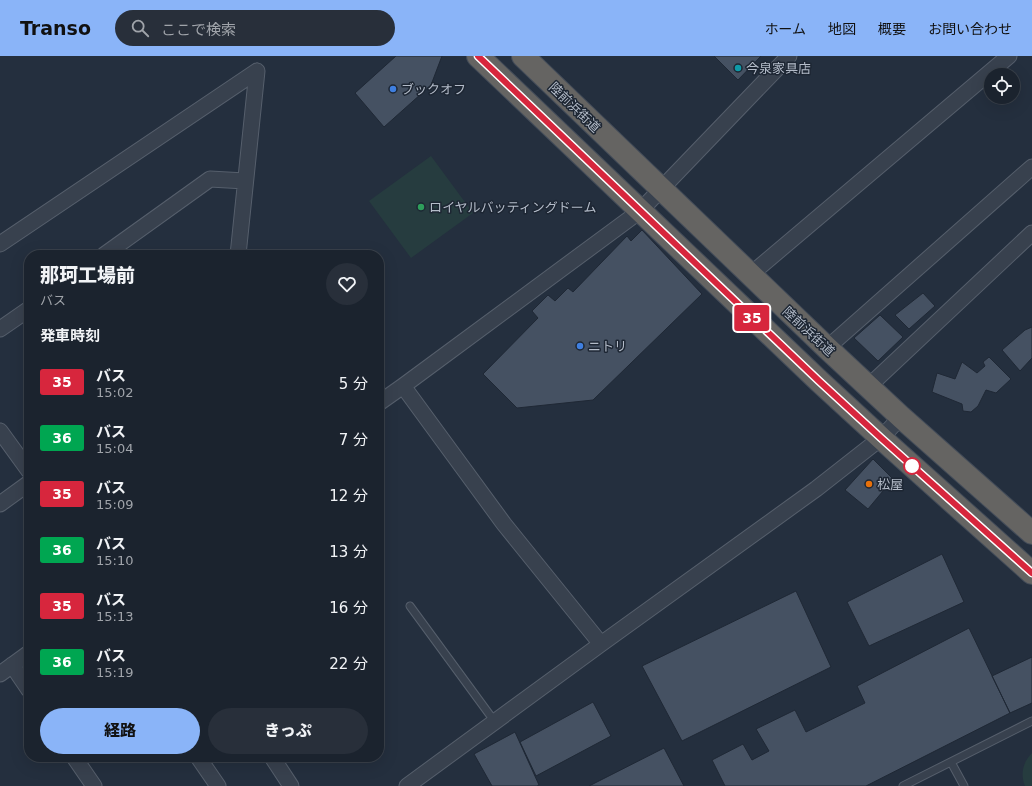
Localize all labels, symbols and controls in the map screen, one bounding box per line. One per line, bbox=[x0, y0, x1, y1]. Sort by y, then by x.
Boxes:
search box bbox=[115, 10, 395, 46]
text: Transo bbox=[20, 17, 91, 39]
icon: search bbox=[129, 17, 151, 39]
text: ここで検索 bbox=[161, 21, 236, 39]
text: ホーム bbox=[764, 21, 806, 37]
text: 地図 bbox=[828, 21, 856, 37]
text: 概要 bbox=[878, 21, 906, 37]
text: お問い合わせ bbox=[928, 21, 1012, 37]
place label: 今泉家具店 bbox=[746, 61, 811, 76]
marker: 今泉家具店 bbox=[733, 63, 743, 73]
map controls bbox=[984, 68, 1020, 104]
button: locate bbox=[984, 68, 1020, 104]
street label: 陸前浜街道 bbox=[546, 79, 603, 135]
place label: ブックオフ bbox=[401, 82, 466, 97]
marker: ブックオフ bbox=[388, 84, 398, 94]
place label: ロイヤルバッティングドーム bbox=[429, 200, 596, 215]
marker: ロイヤルバッティングドーム bbox=[416, 202, 426, 212]
button: heart bbox=[326, 263, 368, 305]
text: 那珂工場前 bbox=[40, 264, 135, 286]
text: バス bbox=[40, 293, 66, 308]
street label: 陸前浜街道 bbox=[780, 304, 838, 359]
line badge: 35 bbox=[734, 305, 770, 331]
text: 35 bbox=[742, 310, 762, 326]
text: 発車時刻 bbox=[40, 327, 100, 345]
place label: ニトリ bbox=[588, 339, 627, 354]
marker: ニトリ bbox=[575, 341, 585, 351]
text: バス bbox=[96, 367, 126, 385]
text: 35 bbox=[52, 374, 72, 390]
text: 5 分 bbox=[339, 375, 368, 393]
text: 15:02 bbox=[96, 385, 133, 400]
text: バス bbox=[96, 423, 126, 441]
text: 36 bbox=[52, 430, 72, 446]
text: 7 分 bbox=[339, 431, 368, 449]
text: 15:04 bbox=[96, 441, 133, 456]
unlabelled marker bbox=[903, 457, 921, 475]
place label: 松屋 bbox=[877, 477, 903, 492]
text: バス bbox=[96, 479, 126, 497]
marker: 松屋 bbox=[864, 479, 874, 489]
text: 35 bbox=[52, 486, 72, 502]
text: 12 分 bbox=[329, 487, 368, 505]
text: 15:09 bbox=[96, 497, 133, 512]
text: バス bbox=[96, 535, 126, 553]
text: 36 bbox=[52, 542, 72, 558]
text: 13 分 bbox=[329, 543, 368, 561]
text: 15:10 bbox=[96, 553, 133, 568]
text: バス bbox=[96, 591, 126, 609]
text: 35 bbox=[52, 598, 72, 614]
text: 16 分 bbox=[329, 599, 368, 617]
text: 15:13 bbox=[96, 609, 133, 624]
text: バス bbox=[96, 647, 126, 665]
text: 36 bbox=[52, 654, 72, 670]
text: 22 分 bbox=[329, 655, 368, 673]
text: 15:19 bbox=[96, 665, 133, 680]
button: 経路 bbox=[40, 708, 200, 754]
button: きっぷ bbox=[208, 708, 368, 754]

